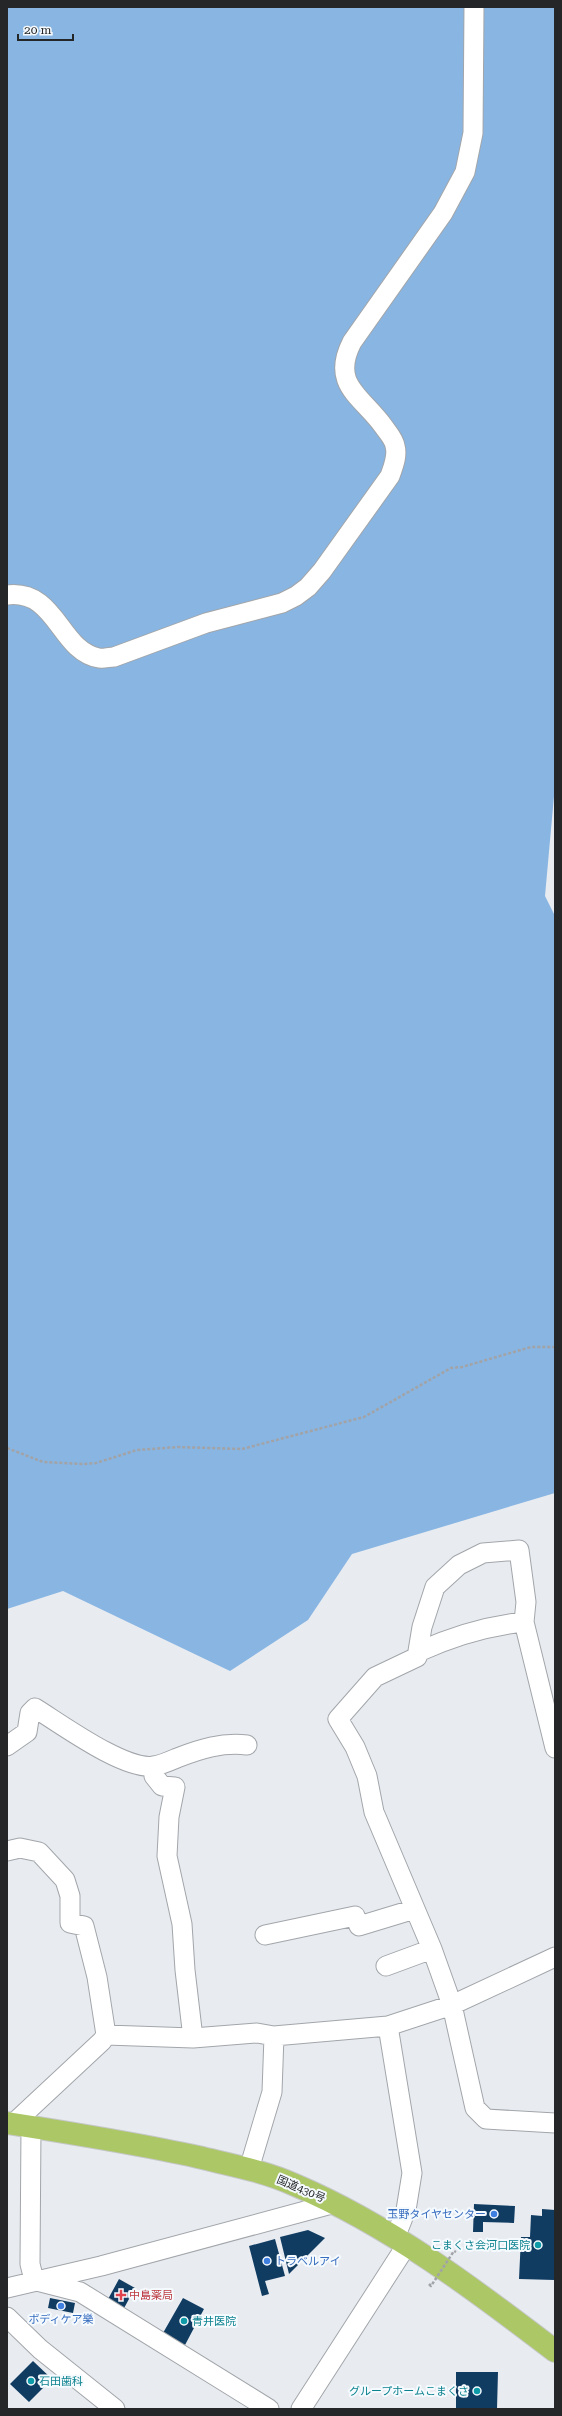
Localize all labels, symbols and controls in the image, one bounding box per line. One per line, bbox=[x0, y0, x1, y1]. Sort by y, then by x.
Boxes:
scale bar bbox=[18, 16, 73, 42]
text: 20 m bbox=[24, 23, 51, 37]
street label: 国道430号 bbox=[275, 2173, 327, 2205]
place label: 玉野タイヤセンター bbox=[387, 2208, 486, 2221]
marker: 玉野タイヤセンター bbox=[489, 2209, 499, 2219]
place label: こまくさ会河口医院 bbox=[431, 2239, 530, 2252]
marker: こまくさ会河口医院 bbox=[533, 2240, 543, 2250]
place label: トラベルアイ bbox=[275, 2255, 340, 2268]
marker: トラベルアイ bbox=[262, 2256, 272, 2266]
place label: 中島薬局 bbox=[129, 2289, 173, 2302]
marker: 中島薬局 bbox=[116, 2290, 126, 2300]
marker: ボディケア樂 bbox=[56, 2301, 66, 2311]
place label: ボディケア樂 bbox=[28, 2313, 94, 2326]
place label: 青井医院 bbox=[192, 2315, 236, 2328]
marker: 青井医院 bbox=[179, 2316, 189, 2326]
place label: 石田歯科 bbox=[39, 2375, 83, 2388]
marker: 石田歯科 bbox=[26, 2376, 36, 2386]
place label: グループホームこまくさ bbox=[349, 2385, 469, 2398]
marker: グループホームこまくさ bbox=[472, 2386, 482, 2396]

